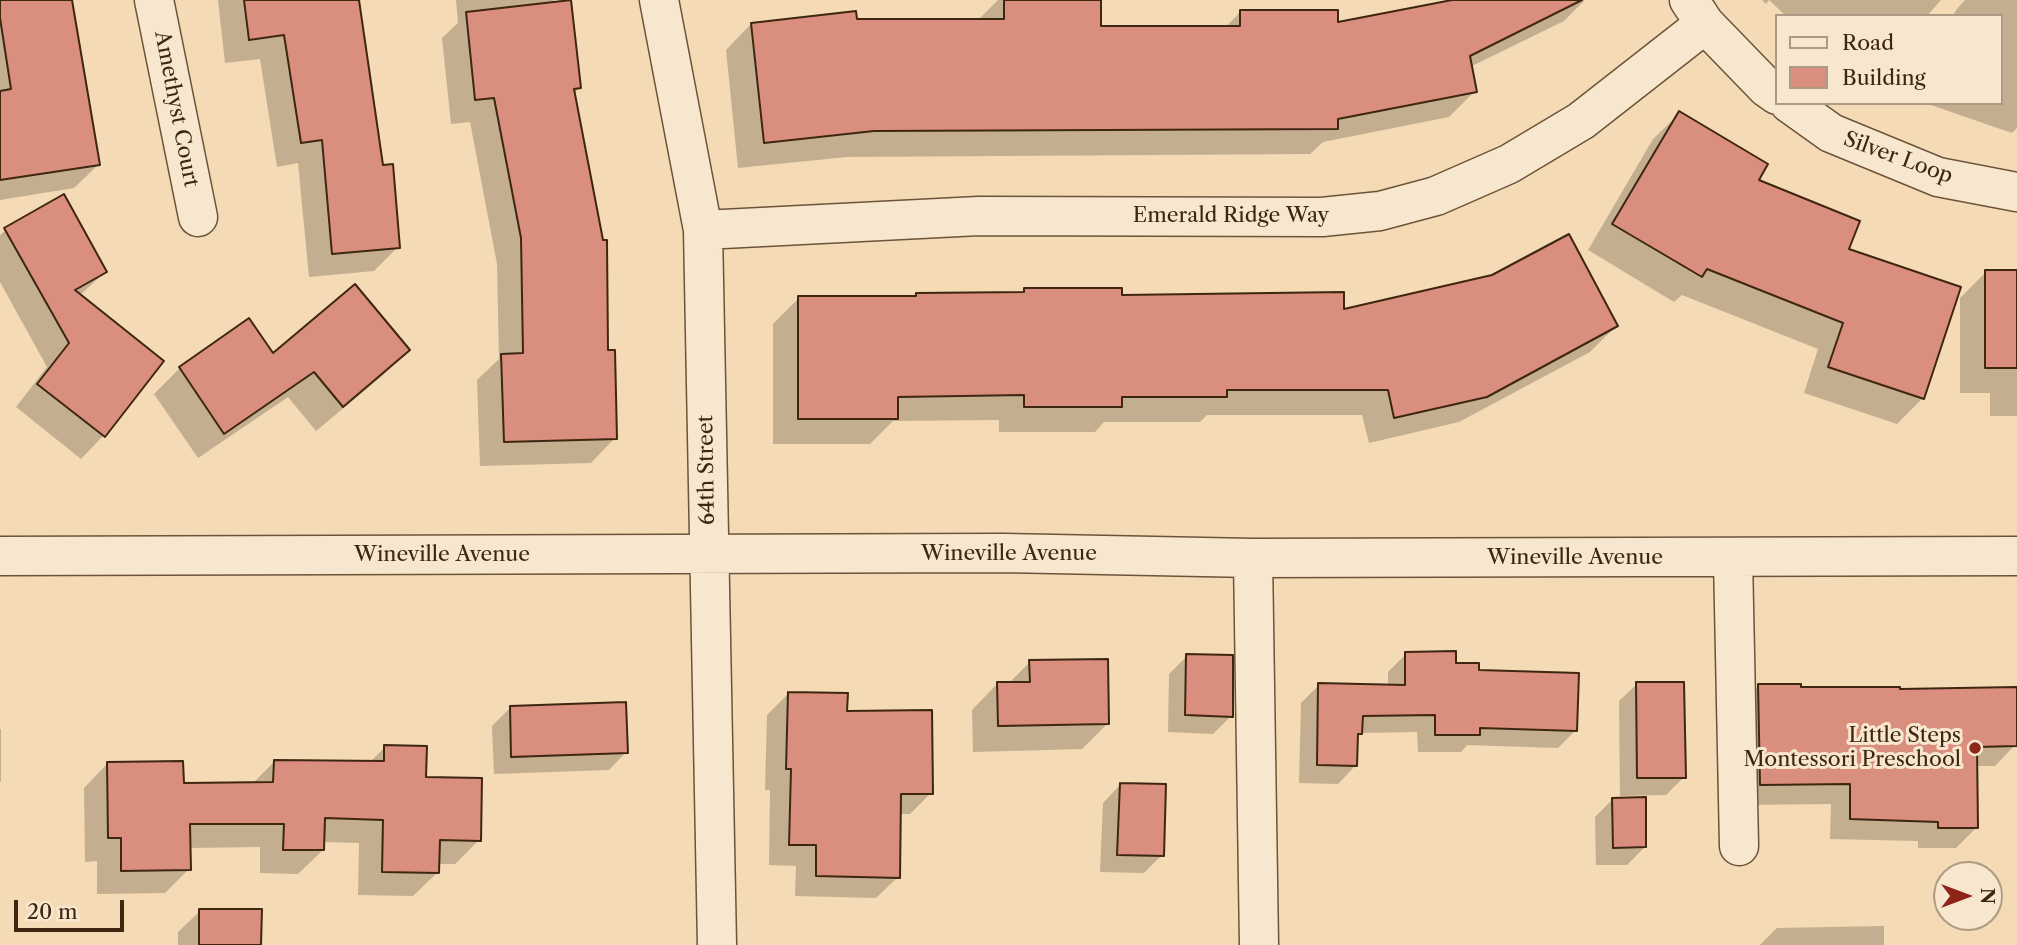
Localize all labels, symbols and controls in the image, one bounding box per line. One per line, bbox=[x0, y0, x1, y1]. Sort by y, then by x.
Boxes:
legend bbox=[1776, 14, 2003, 105]
street label: Amethyst Court bbox=[149, 29, 203, 189]
text: Road bbox=[1842, 30, 1894, 55]
text: Building bbox=[1842, 65, 1926, 90]
street label: Silver Loop bbox=[1840, 127, 1956, 189]
street label: Emerald Ridge Way bbox=[1133, 203, 1329, 229]
street label: 64th Street bbox=[693, 415, 721, 525]
street label: Wineville Avenue bbox=[921, 541, 1097, 567]
street label: Wineville Avenue bbox=[354, 542, 530, 568]
street label: Wineville Avenue bbox=[1487, 545, 1663, 571]
place label: Little Steps Montessori Preschool bbox=[1744, 723, 1961, 773]
marker: Little Steps Montessori Preschool bbox=[1967, 740, 1983, 756]
north arrow bbox=[1933, 861, 2003, 931]
scale bar bbox=[18, 886, 128, 930]
text: N bbox=[1976, 888, 1999, 904]
text: 20 m bbox=[27, 899, 78, 924]

